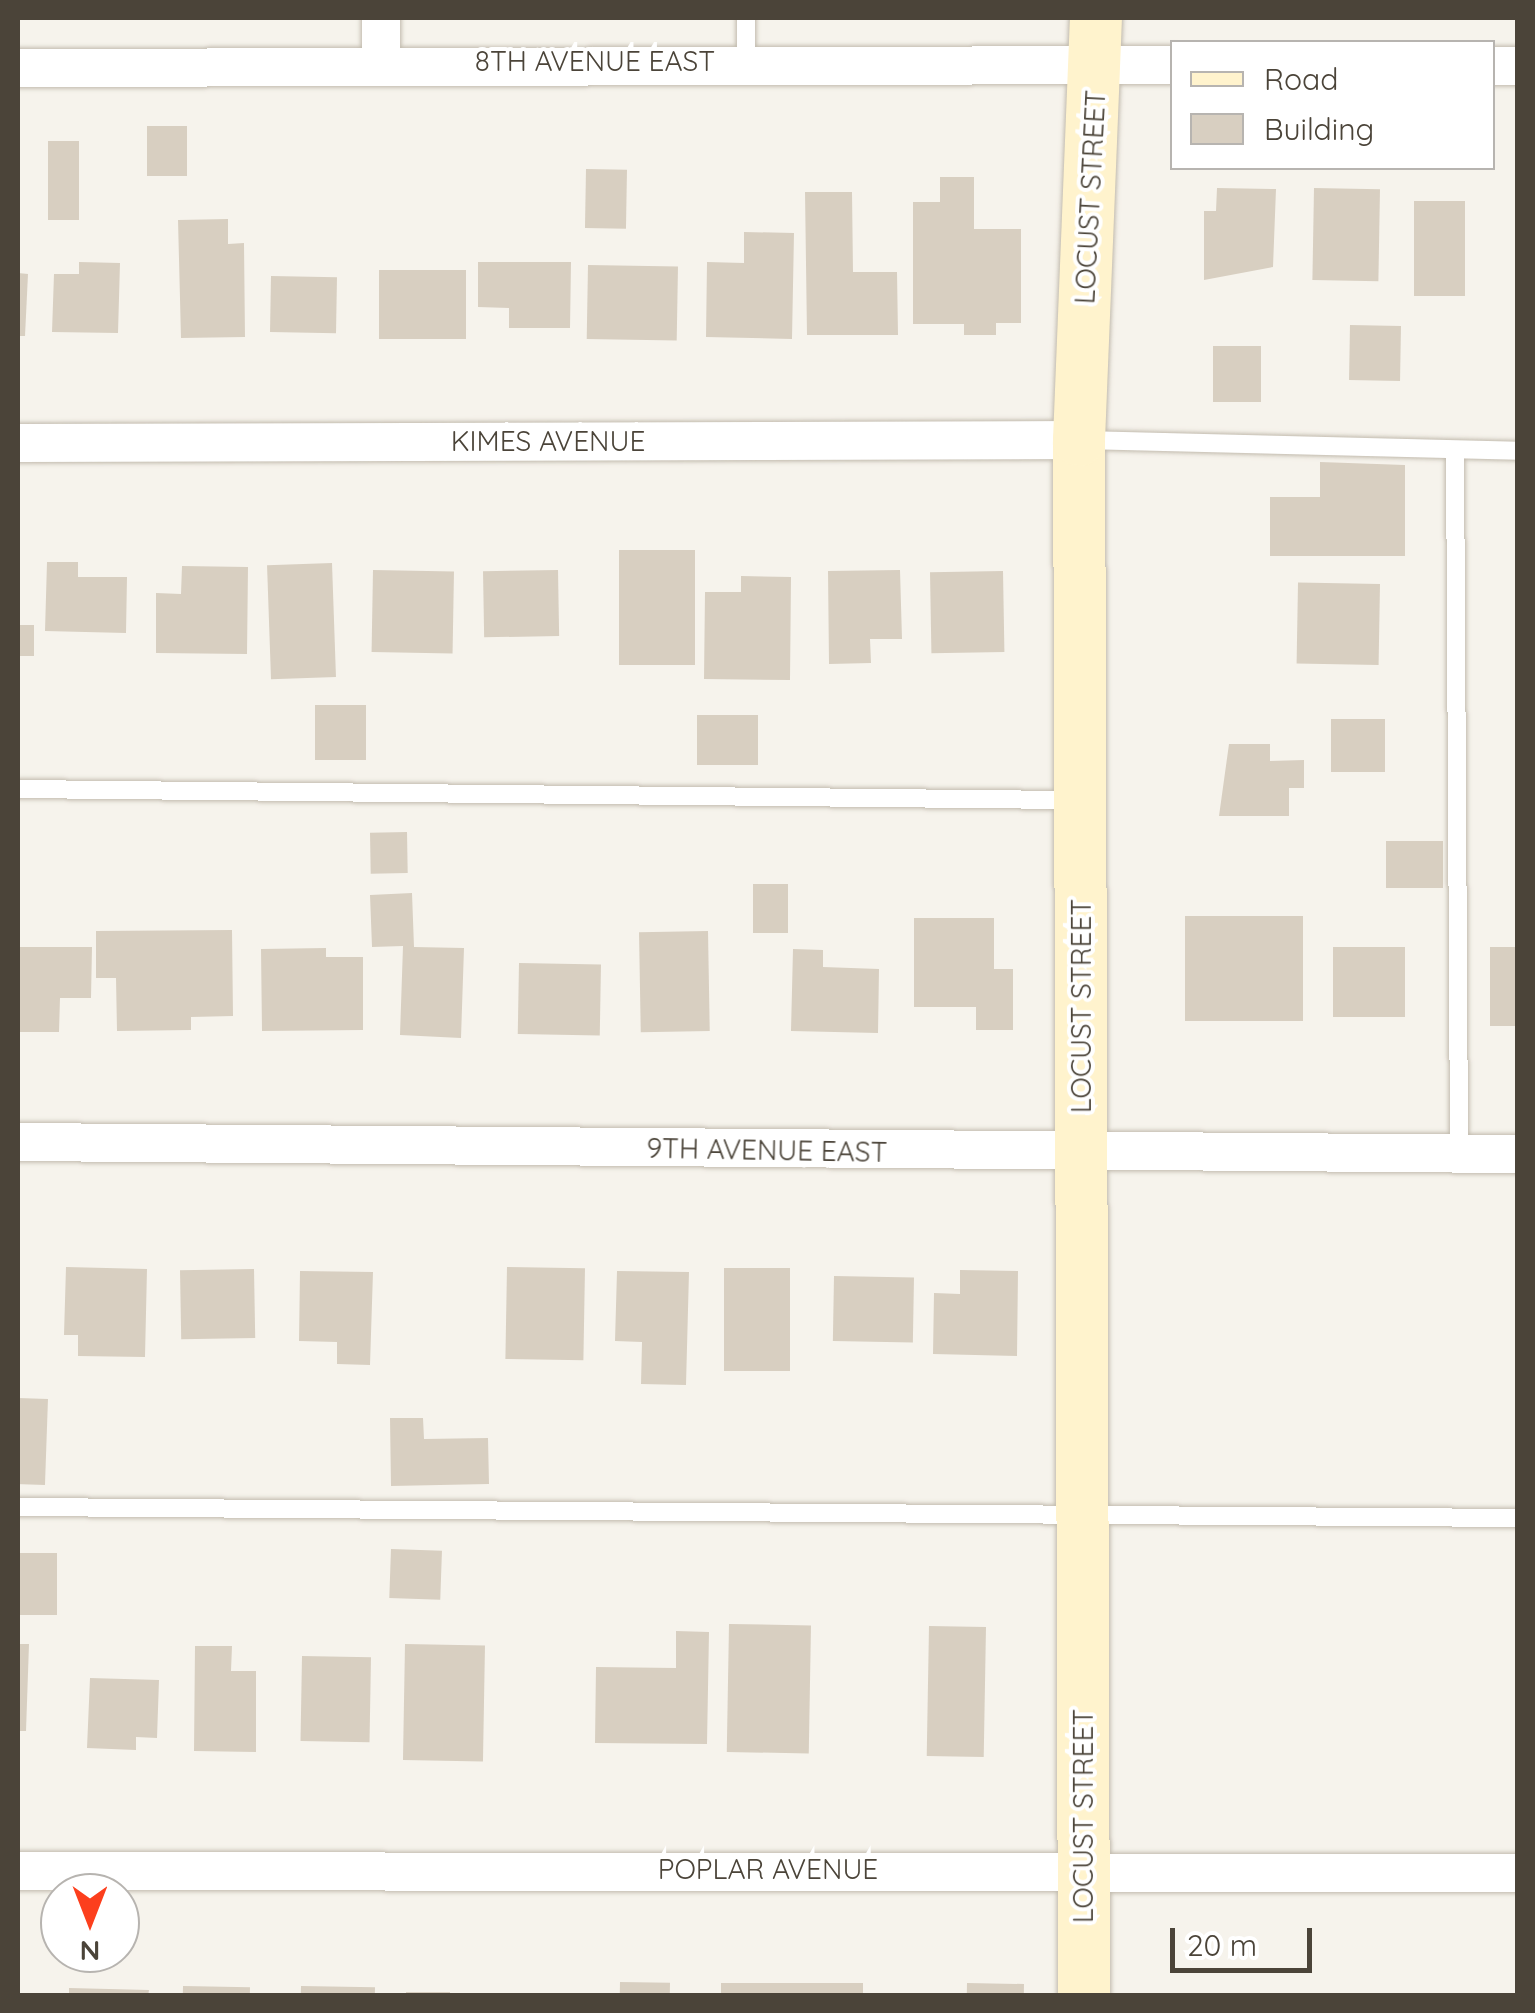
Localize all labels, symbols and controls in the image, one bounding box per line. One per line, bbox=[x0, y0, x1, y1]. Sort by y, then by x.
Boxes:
legend bbox=[1170, 40, 1495, 170]
street label: 8TH AVENUE EAST bbox=[475, 44, 715, 78]
text: Road bbox=[1264, 60, 1338, 98]
street label: LOCUST STREET bbox=[1068, 89, 1112, 305]
text: Building bbox=[1264, 110, 1374, 148]
street label: KIMES AVENUE bbox=[451, 424, 645, 458]
street label: LOCUST STREET bbox=[1064, 899, 1098, 1113]
street label: 9TH AVENUE EAST bbox=[646, 1131, 888, 1169]
street label: LOCUST STREET bbox=[1066, 1709, 1100, 1923]
street label: POPLAR AVENUE bbox=[658, 1852, 878, 1886]
north arrow bbox=[40, 1873, 140, 1973]
scale bar bbox=[1175, 1908, 1318, 1970]
text: 20 m bbox=[1187, 1926, 1257, 1964]
text: N bbox=[80, 1934, 100, 1969]

